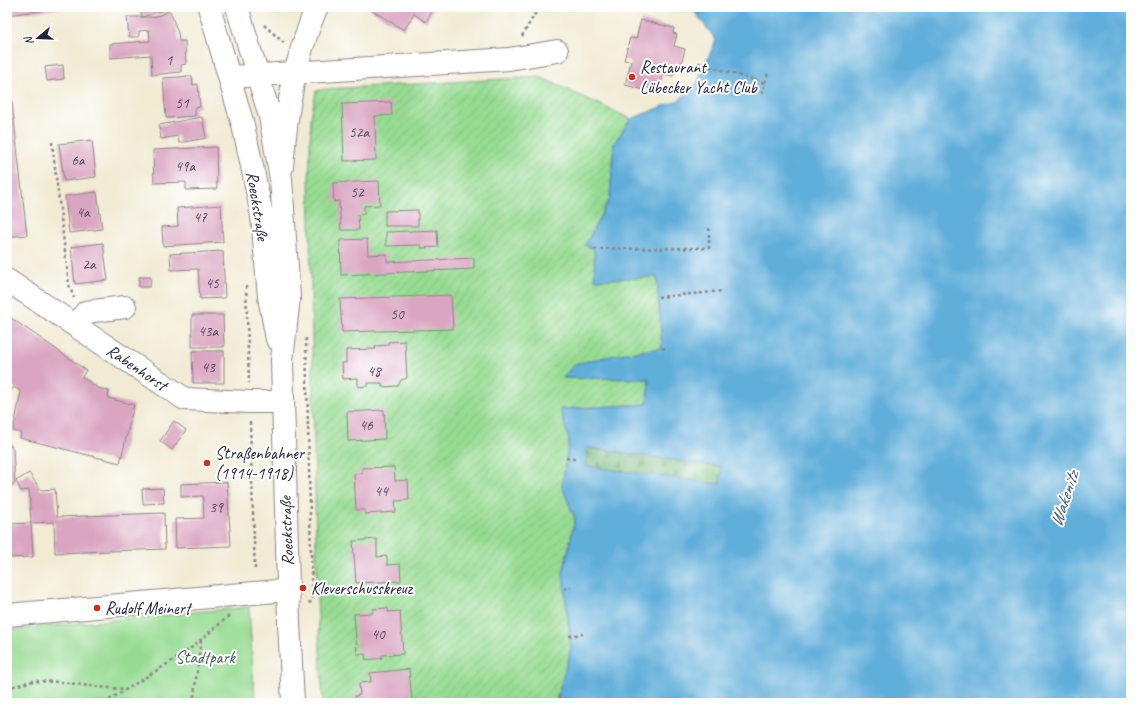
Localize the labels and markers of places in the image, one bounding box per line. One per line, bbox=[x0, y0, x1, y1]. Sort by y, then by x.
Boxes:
place label: Restaurant Lübecker Yacht Club bbox=[640, 57, 759, 98]
marker: Restaurant Lübecker Yacht Club bbox=[627, 72, 637, 82]
place label: Straßenbahner (1914-1918) bbox=[215, 443, 306, 484]
marker: Straßenbahner (1914-1918) bbox=[202, 458, 212, 468]
place label: Kleverschusskreuz bbox=[311, 578, 414, 599]
marker: Kleverschusskreuz bbox=[298, 583, 308, 593]
place label: Rudolf Meinert bbox=[105, 598, 193, 619]
marker: Rudolf Meinert bbox=[92, 603, 102, 613]

